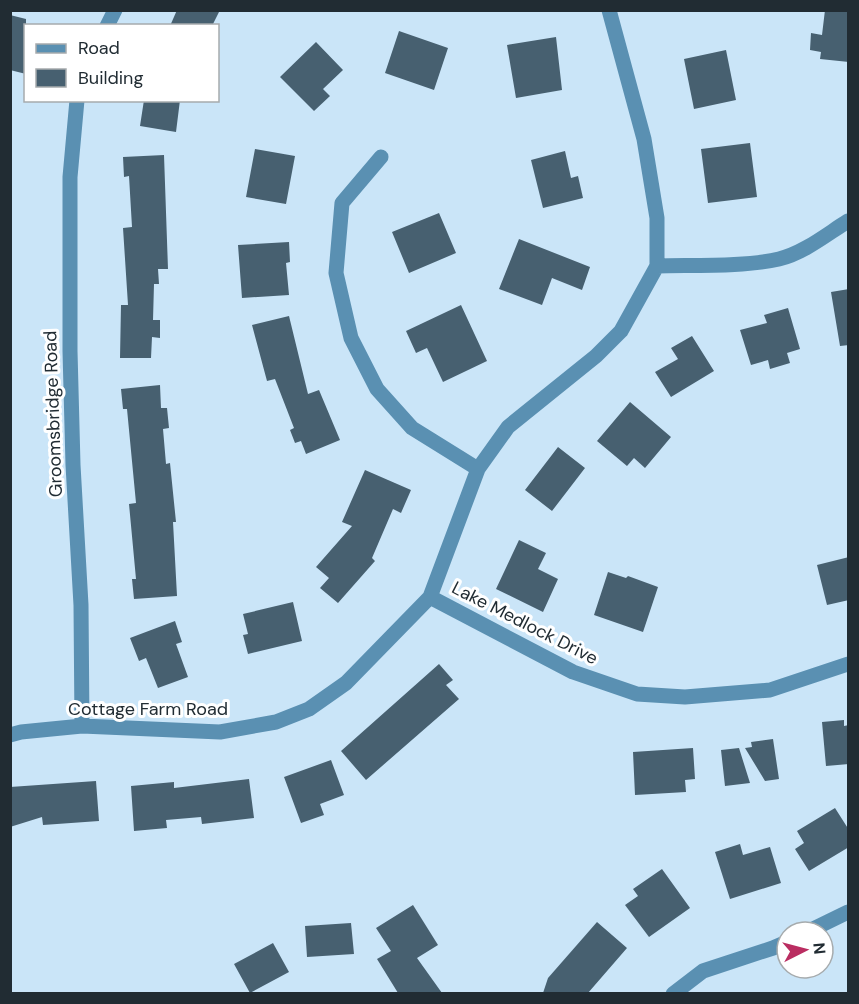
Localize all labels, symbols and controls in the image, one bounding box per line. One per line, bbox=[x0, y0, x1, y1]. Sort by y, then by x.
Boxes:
legend bbox=[24, 24, 219, 102]
text: Road bbox=[78, 36, 120, 60]
text: Building bbox=[78, 66, 143, 90]
street label: Groomsbridge Road bbox=[38, 330, 68, 498]
street label: Lake Medlock Drive bbox=[448, 576, 602, 670]
street label: Cottage Farm Road bbox=[68, 697, 228, 721]
north arrow bbox=[775, 920, 835, 980]
text: N bbox=[808, 942, 830, 955]

